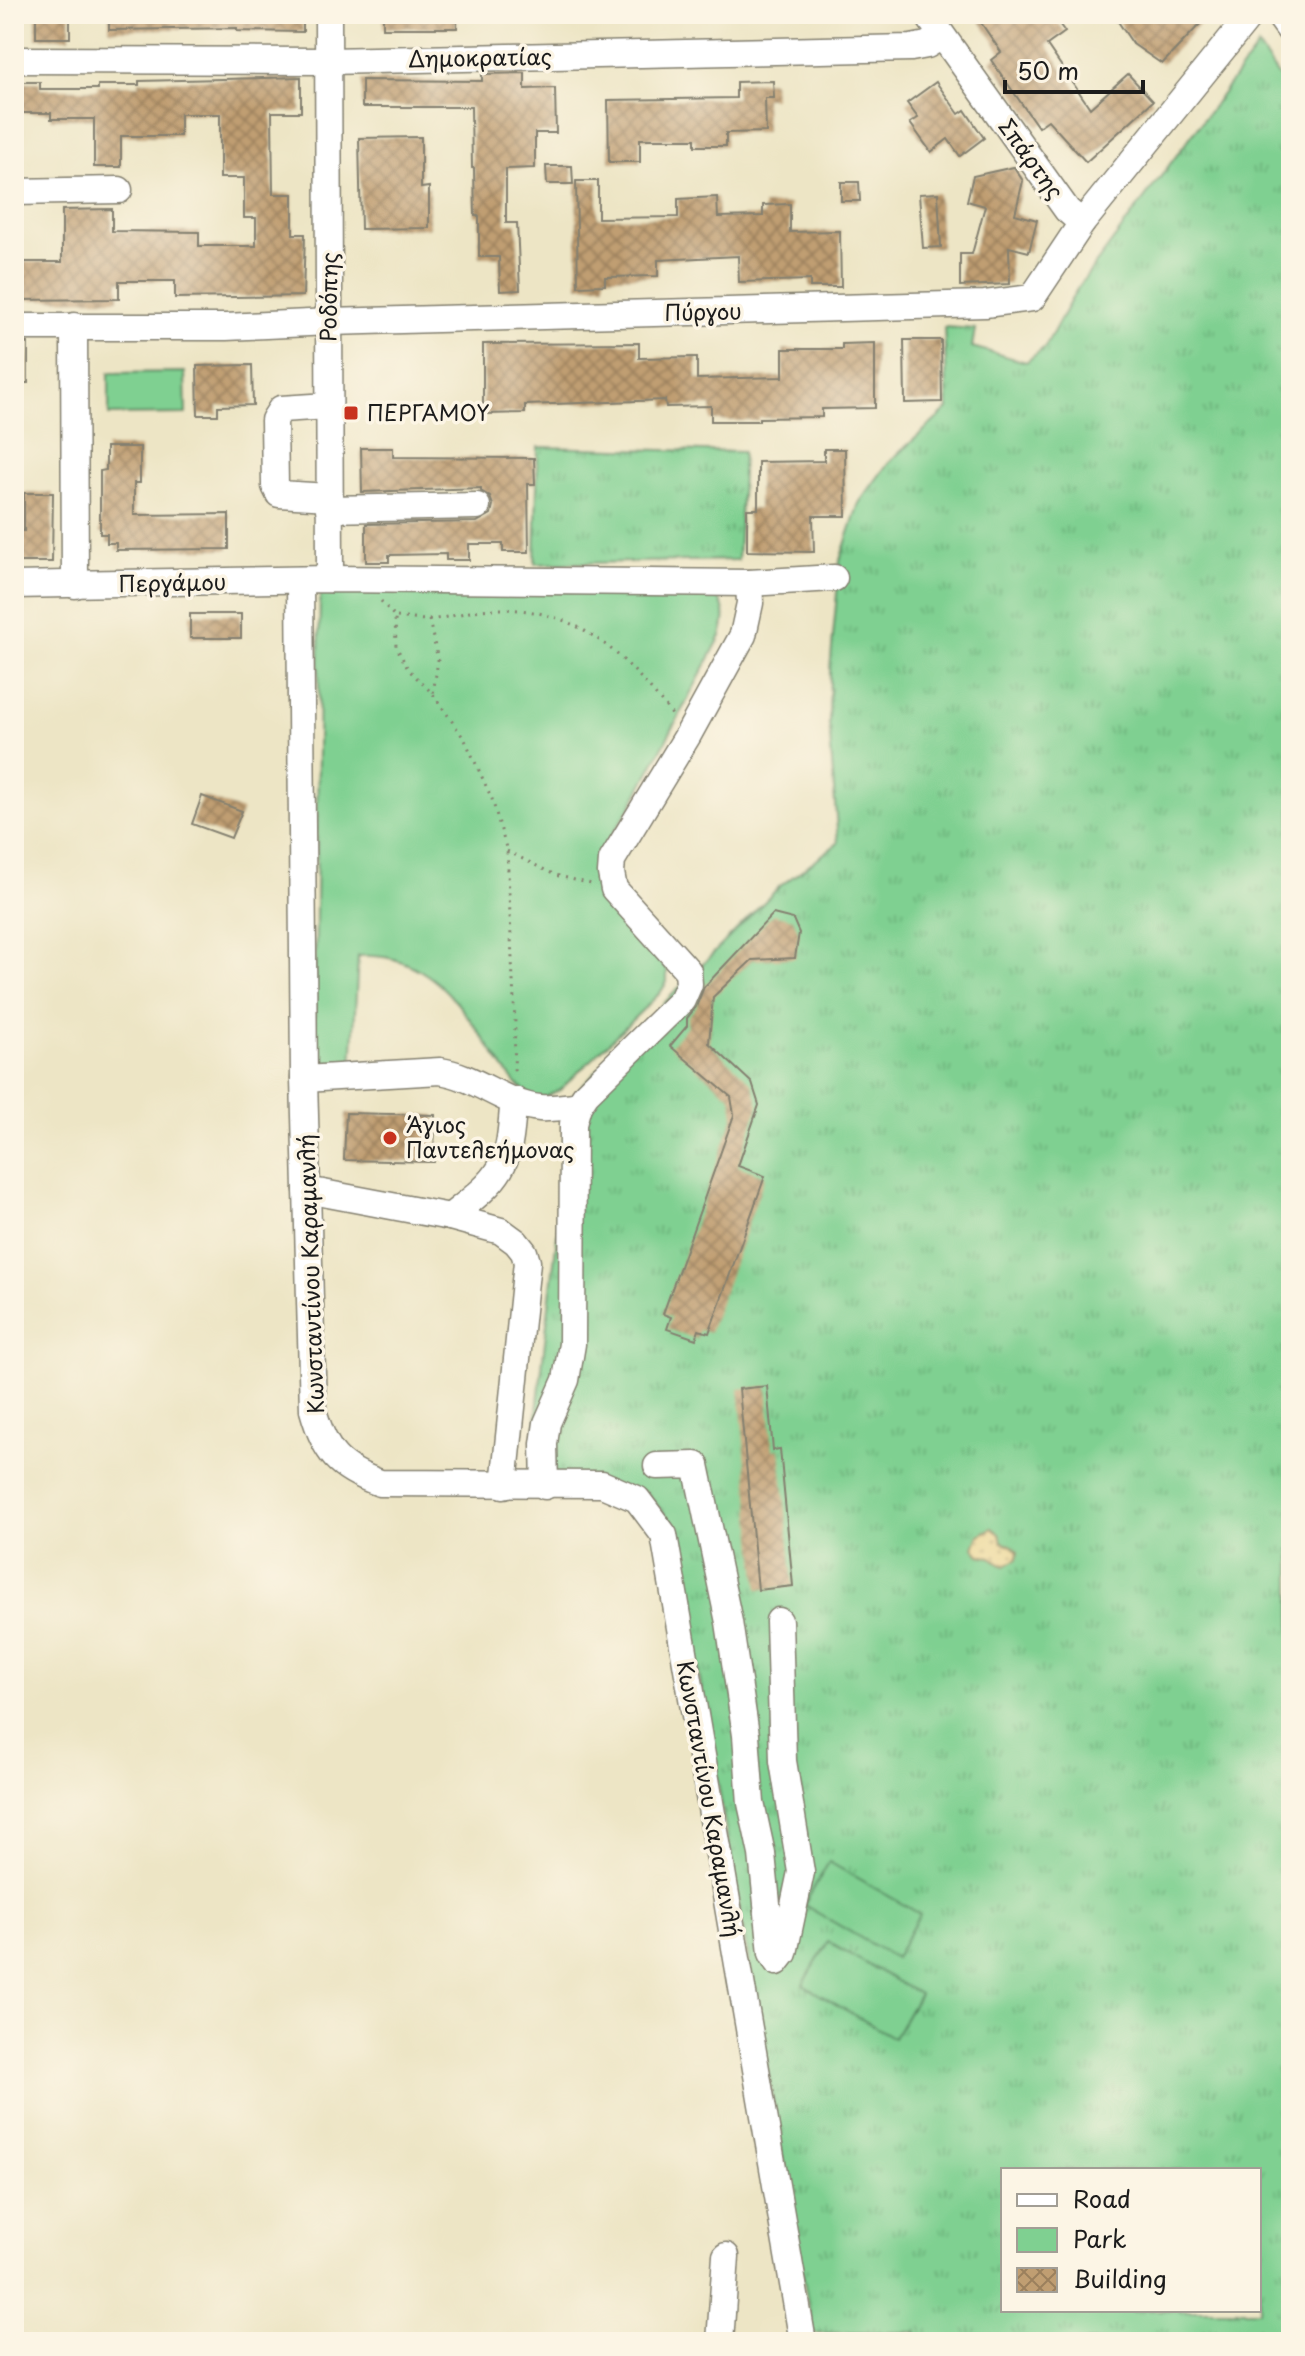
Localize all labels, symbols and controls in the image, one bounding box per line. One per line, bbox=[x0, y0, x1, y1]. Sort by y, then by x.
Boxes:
street label: Δημοκρατίας bbox=[408, 39, 552, 74]
scale bar bbox=[1005, 44, 1143, 94]
text: 50 m bbox=[1017, 52, 1079, 88]
street label: Σπάρτης bbox=[992, 111, 1073, 205]
street label: Ροδόπης bbox=[310, 252, 345, 342]
street label: Πύργου bbox=[664, 293, 742, 328]
place label: ΠΕΡΓΑΜΟΥ bbox=[367, 395, 490, 428]
marker: ΠΕΡΓΑΜΟΥ bbox=[342, 404, 360, 422]
street label: Περγάμου bbox=[118, 564, 226, 599]
place label: Άγιος Παντελεήμονας bbox=[406, 1107, 575, 1165]
marker: Άγιος Παντελεήμονας bbox=[381, 1129, 399, 1147]
street label: Κωνσταντίνου Καραμανλή bbox=[288, 1134, 331, 1414]
street label: Κωνσταντίνου Καραμανλή bbox=[670, 1658, 751, 1939]
legend bbox=[1001, 2168, 1261, 2312]
text: Road bbox=[1073, 2180, 1131, 2216]
text: Park bbox=[1073, 2220, 1127, 2256]
text: Building bbox=[1073, 2260, 1167, 2296]

